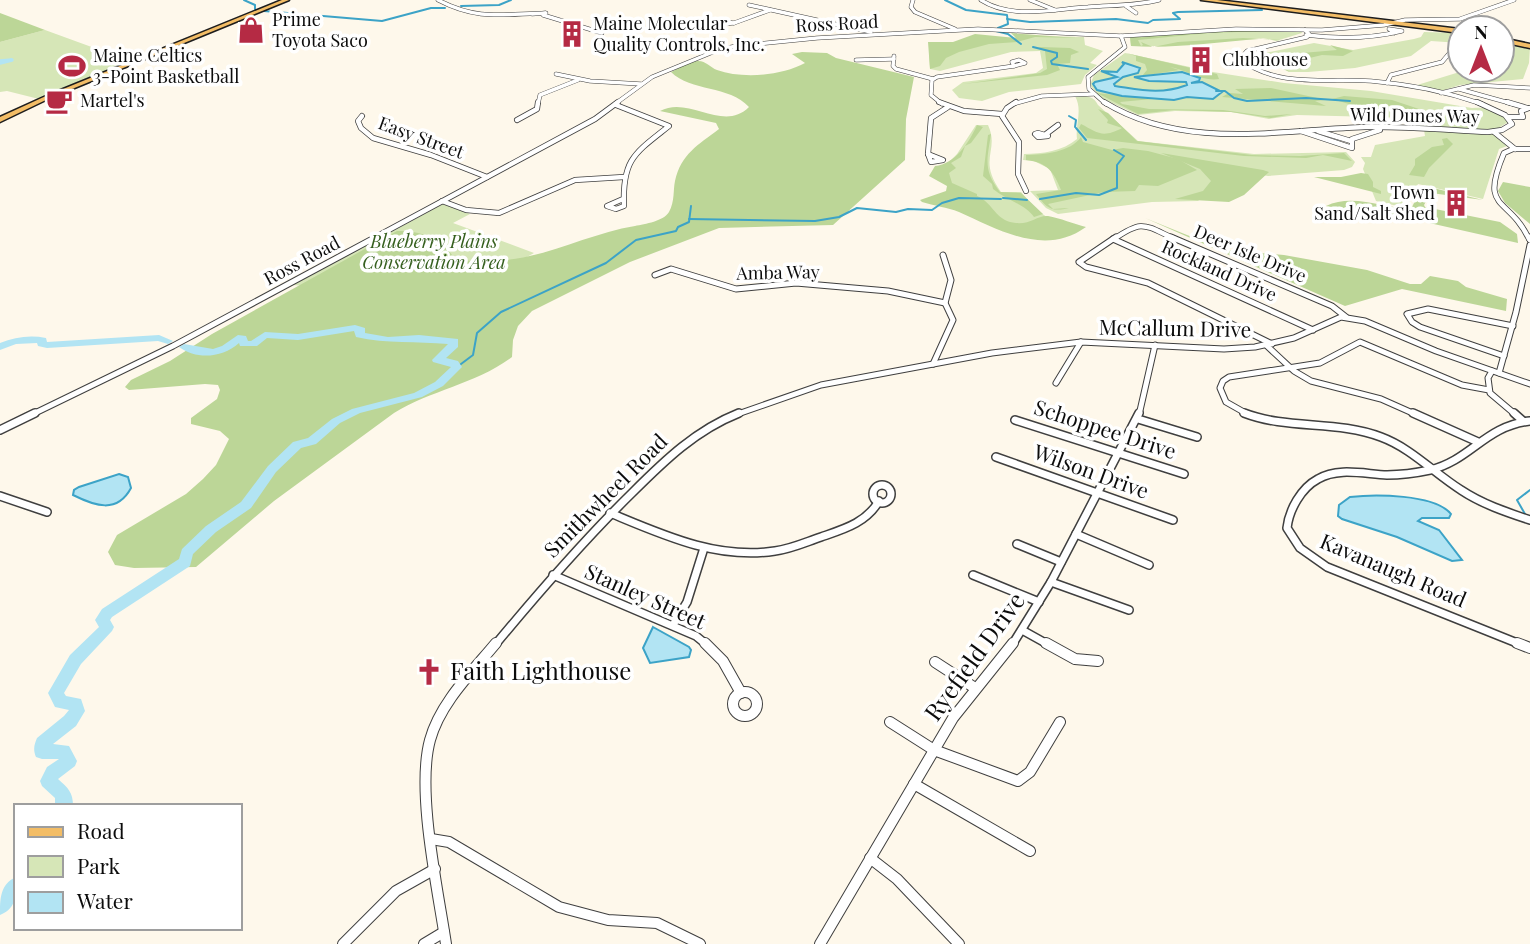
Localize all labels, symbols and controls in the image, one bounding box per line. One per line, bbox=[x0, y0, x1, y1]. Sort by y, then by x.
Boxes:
place label: Prime Toyota Saco bbox=[272, 7, 368, 52]
street label: Ross Road bbox=[795, 9, 880, 37]
place label: Maine Molecular Quality Controls, Inc. bbox=[593, 11, 765, 56]
north arrow bbox=[1446, 14, 1516, 84]
shop icon: Prime Toyota Saco bbox=[236, 15, 266, 45]
text: N bbox=[1474, 18, 1488, 44]
building icon: Maine Molecular Quality Controls, Inc. bbox=[557, 19, 587, 49]
place label: Maine Celtics 3-Point Basketball bbox=[93, 43, 239, 88]
building icon: Clubhouse bbox=[1186, 45, 1216, 75]
place label: Clubhouse bbox=[1222, 47, 1308, 71]
sports icon: Maine Celtics 3-Point Basketball bbox=[57, 51, 87, 81]
cafe icon: Martel's bbox=[44, 86, 74, 116]
place label: Martel's bbox=[80, 88, 145, 112]
street label: Wild Dunes Way bbox=[1349, 102, 1480, 128]
street label: Easy Street bbox=[375, 110, 468, 164]
place label: Town Sand/Salt Shed bbox=[1314, 180, 1436, 225]
building icon: Town Sand/Salt Shed bbox=[1441, 188, 1471, 218]
street label: Deer Isle Drive bbox=[1190, 219, 1310, 288]
park label: Blueberry Plains Conservation Area bbox=[362, 229, 506, 274]
street label: Ross Road bbox=[259, 230, 344, 290]
street label: Rockland Drive bbox=[1158, 234, 1281, 306]
street label: Amba Way bbox=[735, 259, 820, 285]
street label: McCallum Drive bbox=[1099, 312, 1252, 342]
street label: Schoppee Drive bbox=[1031, 392, 1180, 464]
street label: Smithwheel Road bbox=[537, 427, 672, 562]
street label: Wilson Drive bbox=[1029, 436, 1153, 504]
street label: Kavanaugh Road bbox=[1316, 526, 1471, 613]
street label: Stanley Street bbox=[581, 556, 711, 635]
street label: Ryefield Drive bbox=[916, 585, 1031, 727]
place label: Faith Lighthouse bbox=[450, 654, 631, 686]
church icon: Faith Lighthouse bbox=[414, 657, 444, 687]
legend bbox=[14, 804, 242, 930]
text: Road bbox=[77, 816, 125, 844]
text: Park bbox=[77, 851, 121, 879]
text: Water bbox=[76, 886, 133, 914]

